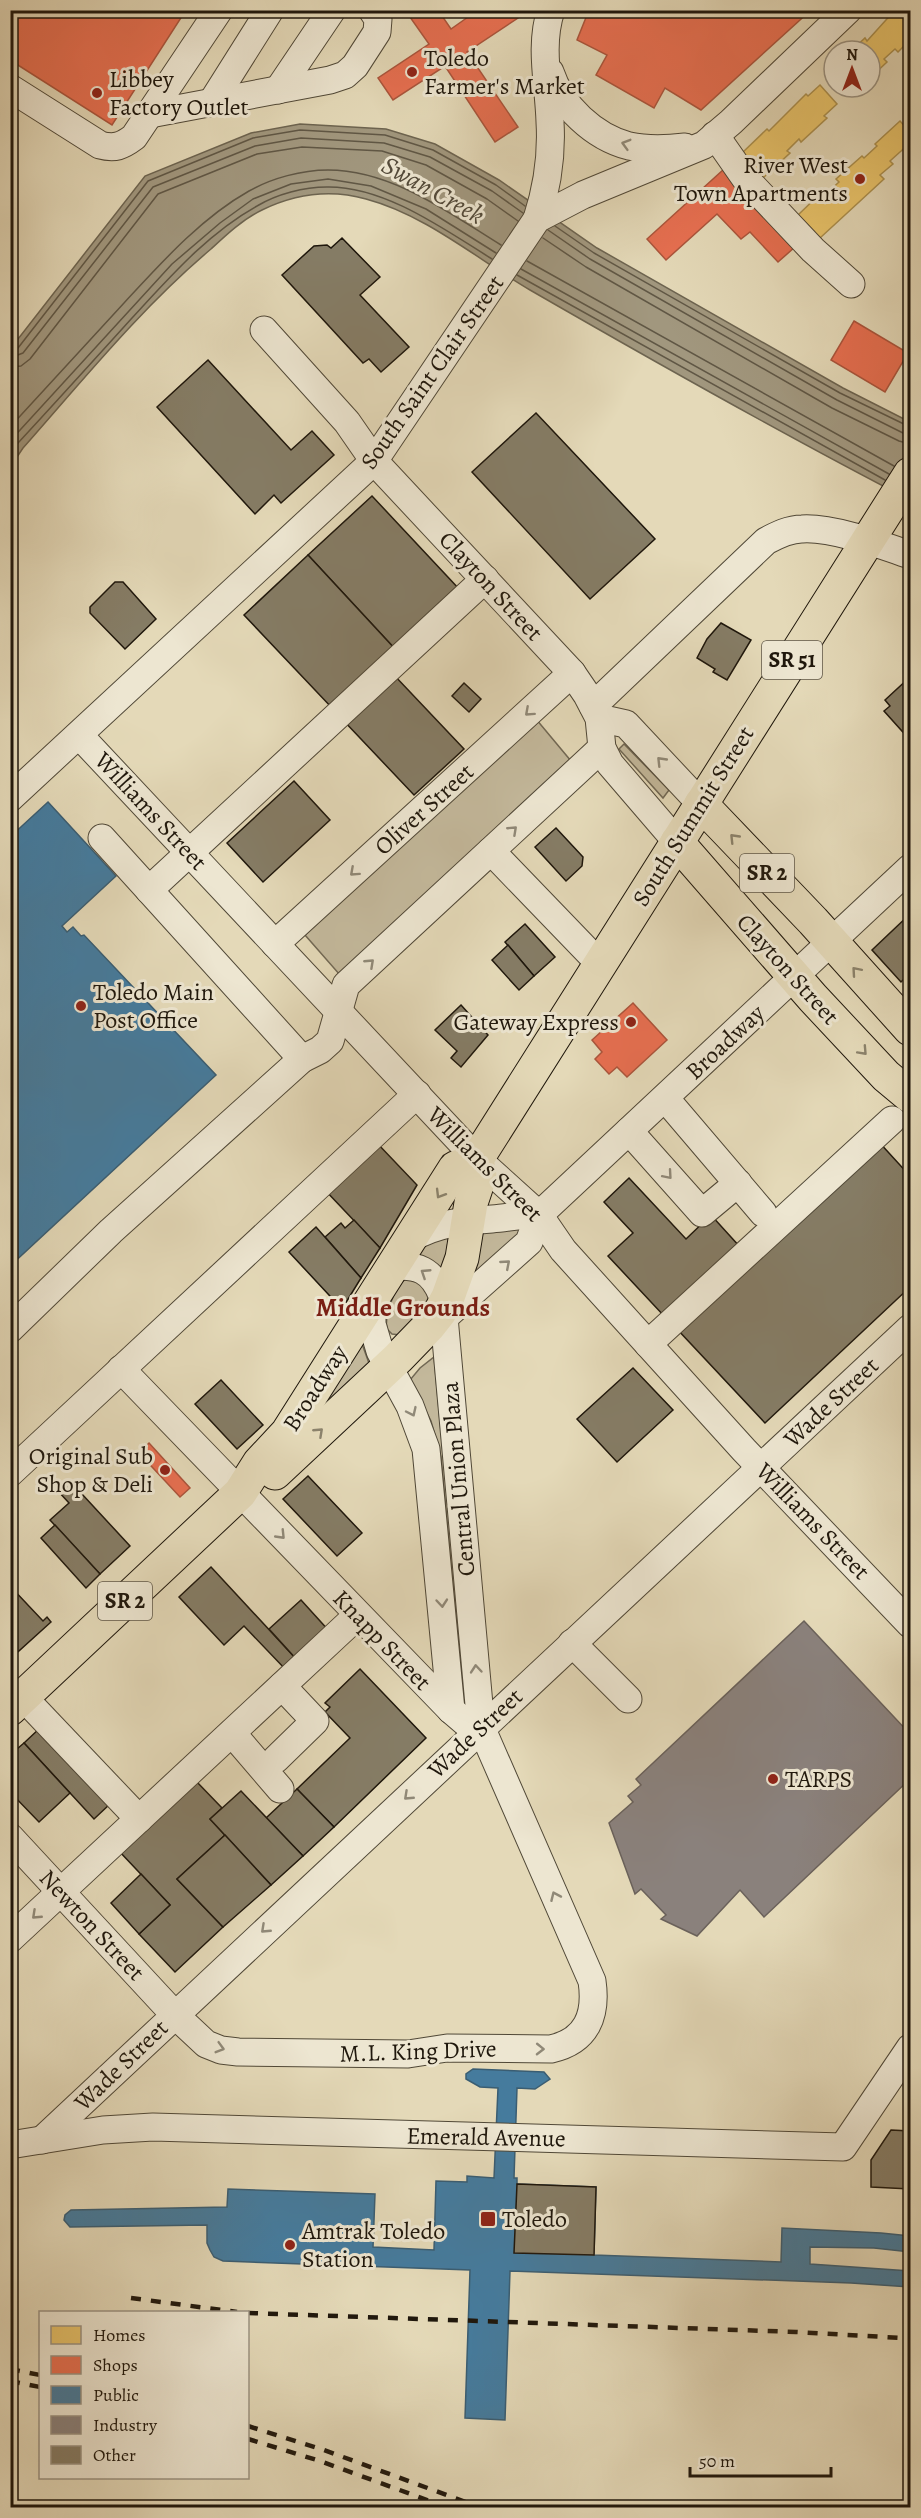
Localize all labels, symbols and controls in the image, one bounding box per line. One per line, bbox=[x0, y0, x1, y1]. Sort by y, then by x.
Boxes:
north arrow bbox=[822, 39, 882, 99]
place label: Toledo Farmer's Market bbox=[424, 42, 585, 102]
text: N bbox=[846, 44, 858, 66]
place label: Libbey Factory Outlet bbox=[109, 63, 249, 123]
marker: Toledo Farmer's Market bbox=[405, 65, 419, 79]
marker: Libbey Factory Outlet bbox=[90, 86, 104, 100]
one-way arrow bbox=[621, 139, 632, 151]
water label: Swan Creek bbox=[375, 147, 491, 233]
place label: River West Town Apartments bbox=[674, 149, 848, 209]
marker: River West Town Apartments bbox=[853, 172, 867, 186]
street label: South Saint Clair Street bbox=[353, 268, 511, 476]
street label: Clayton Street bbox=[432, 524, 550, 648]
road number: SR 51 bbox=[762, 641, 822, 679]
one-way arrow bbox=[525, 705, 536, 716]
street label: South Summit Street bbox=[625, 720, 761, 912]
street label: Williams Street bbox=[87, 744, 214, 877]
street label: Oliver Street bbox=[367, 756, 481, 862]
one-way arrow bbox=[657, 757, 668, 767]
one-way arrow bbox=[506, 826, 517, 837]
one-way arrow bbox=[730, 835, 741, 845]
road number: SR 2 bbox=[740, 854, 794, 892]
one-way arrow bbox=[350, 865, 361, 876]
street label: Clayton Street bbox=[730, 907, 846, 1031]
one-way arrow bbox=[363, 959, 374, 970]
one-way arrow bbox=[852, 967, 863, 978]
place label: Toledo Main Post Office bbox=[93, 976, 214, 1036]
street label: Broadway bbox=[679, 997, 772, 1087]
marker: Toledo Main Post Office bbox=[74, 999, 88, 1013]
place label: Gateway Express bbox=[453, 1006, 619, 1038]
marker: Gateway Express bbox=[624, 1015, 638, 1029]
one-way arrow bbox=[855, 1044, 866, 1055]
street label: Williams Street bbox=[420, 1099, 550, 1229]
one-way arrow bbox=[661, 1168, 672, 1179]
one-way arrow bbox=[435, 1188, 447, 1198]
one-way arrow bbox=[499, 1260, 509, 1271]
one-way arrow bbox=[421, 1268, 431, 1280]
district label: Middle Grounds bbox=[316, 1290, 490, 1325]
street label: Broadway bbox=[275, 1338, 355, 1437]
street label: Wade Street bbox=[776, 1350, 885, 1455]
street label: Central Union Plaza bbox=[433, 1380, 482, 1578]
one-way arrow bbox=[405, 1405, 417, 1416]
one-way arrow bbox=[312, 1428, 323, 1439]
place label: Original Sub Shop & Deli bbox=[29, 1440, 153, 1500]
street label: Williams Street bbox=[748, 1455, 877, 1587]
marker: Original Sub Shop & Deli bbox=[158, 1463, 172, 1477]
one-way arrow bbox=[273, 1528, 284, 1539]
road number: SR 2 bbox=[98, 1582, 152, 1620]
street label: Knapp Street bbox=[326, 1583, 438, 1697]
one-way arrow bbox=[435, 1599, 448, 1608]
one-way arrow bbox=[470, 1665, 483, 1674]
street label: Wade Street bbox=[420, 1681, 529, 1786]
place label: TARPS bbox=[785, 1763, 852, 1795]
marker: TARPS bbox=[766, 1772, 780, 1786]
one-way arrow bbox=[404, 1789, 414, 1800]
street label: Newton Street bbox=[32, 1862, 152, 1988]
one-way arrow bbox=[550, 1891, 562, 1902]
one-way arrow bbox=[32, 1908, 43, 1919]
one-way arrow bbox=[261, 1922, 272, 1933]
street label: Wade Street bbox=[66, 2012, 175, 2119]
street label: M.L. King Drive bbox=[339, 2032, 497, 2070]
one-way arrow bbox=[214, 2041, 225, 2053]
one-way arrow bbox=[536, 2042, 545, 2055]
street label: Emerald Avenue bbox=[406, 2120, 566, 2154]
place label: Toledo bbox=[502, 2203, 567, 2235]
marker: Toledo bbox=[479, 2210, 497, 2228]
place label: Amtrak Toledo Station bbox=[301, 2215, 445, 2275]
marker: Amtrak Toledo Station bbox=[283, 2238, 297, 2252]
legend bbox=[39, 2311, 249, 2479]
text: Homes bbox=[93, 2323, 145, 2347]
text: Shops bbox=[93, 2353, 138, 2377]
text: Public bbox=[93, 2383, 139, 2407]
text: Industry bbox=[93, 2413, 158, 2437]
scale bar bbox=[690, 2440, 831, 2478]
text: Other bbox=[93, 2443, 136, 2467]
text: 50 m bbox=[699, 2449, 735, 2473]

